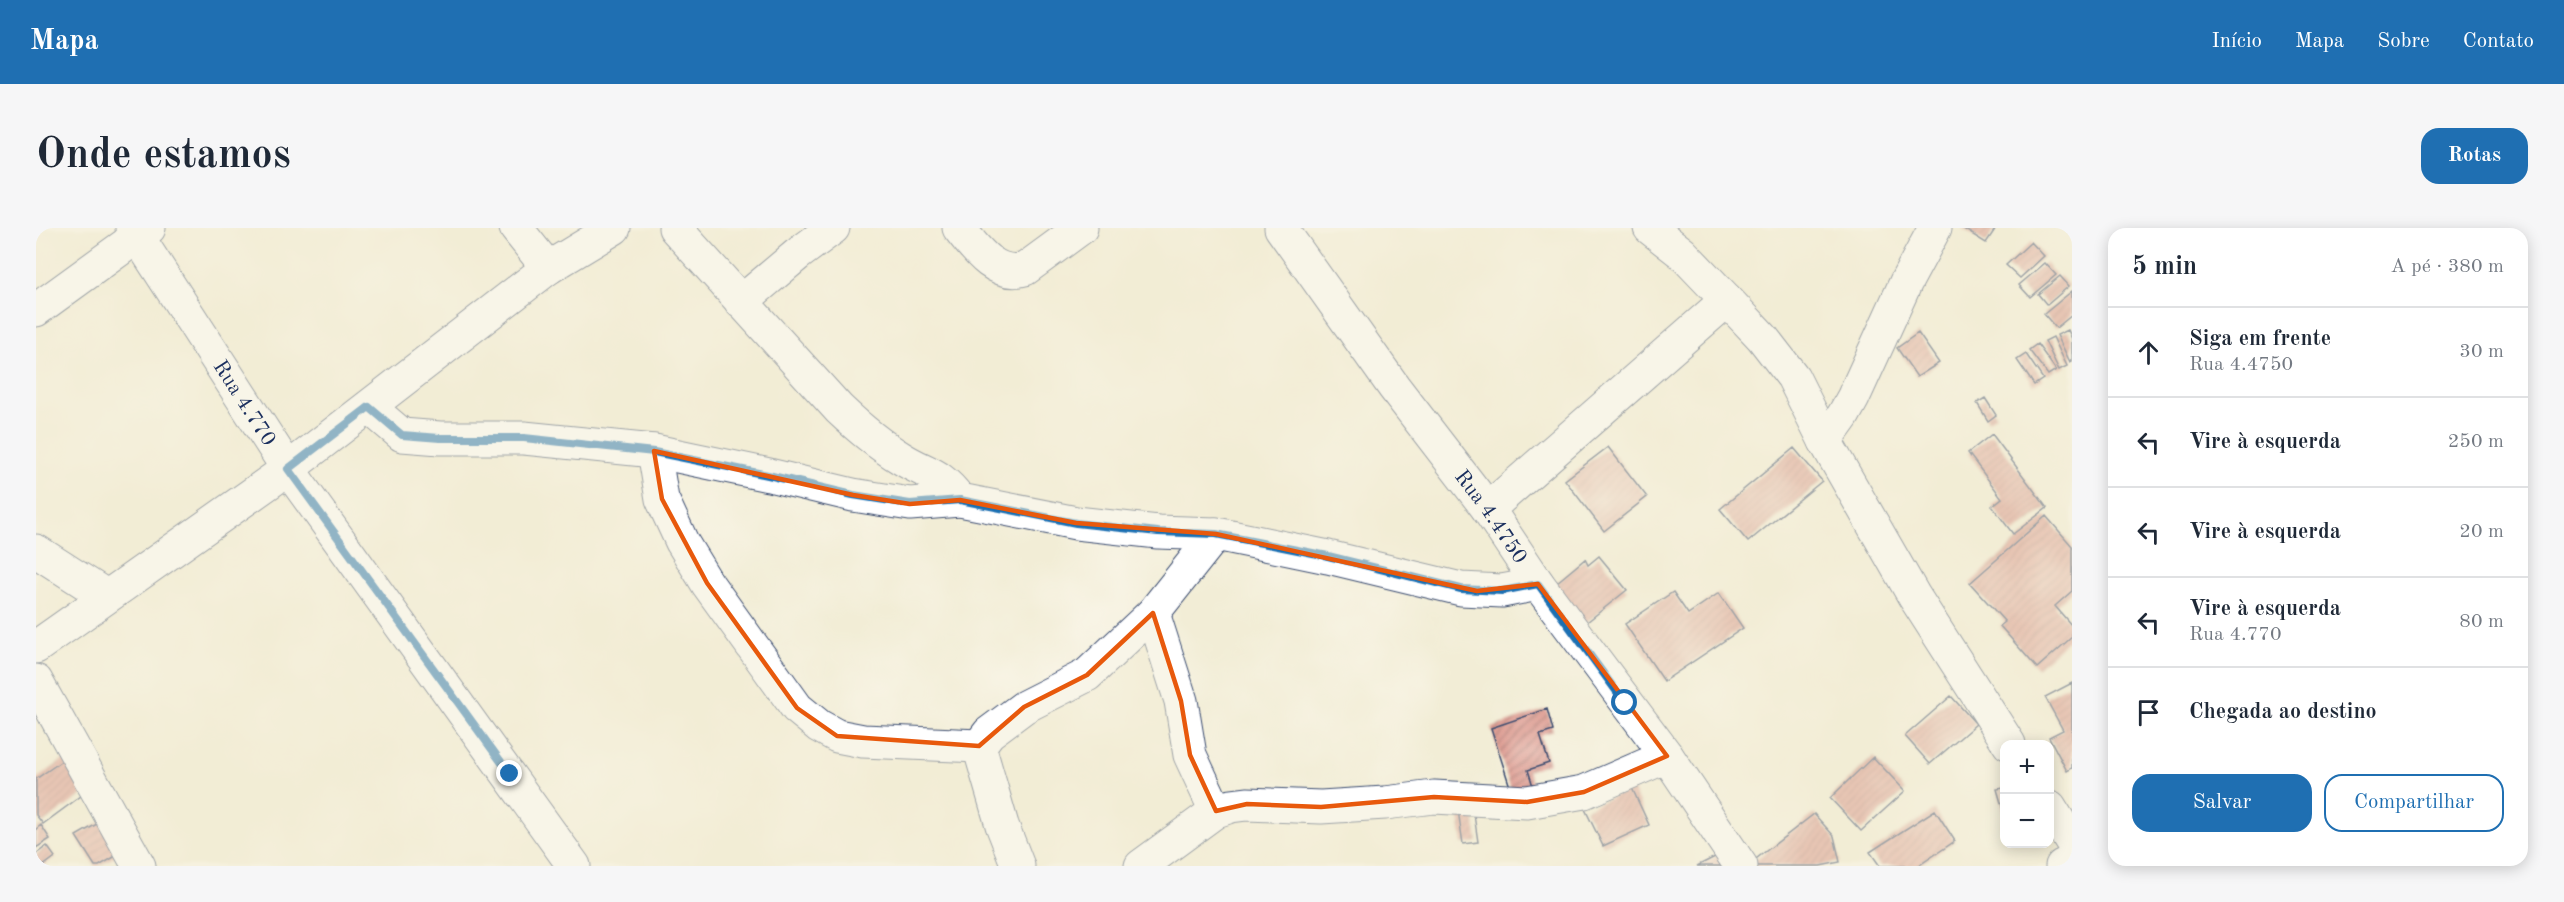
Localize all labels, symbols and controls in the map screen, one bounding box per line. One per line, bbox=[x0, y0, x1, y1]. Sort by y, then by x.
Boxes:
text: Mapa bbox=[30, 28, 99, 56]
text: Início bbox=[2211, 31, 2262, 52]
text: Mapa bbox=[2295, 31, 2344, 52]
text: Sobre bbox=[2377, 31, 2430, 52]
text: Contato bbox=[2463, 31, 2534, 52]
button: Rotas bbox=[2421, 128, 2528, 184]
text: Onde estamos bbox=[36, 135, 291, 177]
text: 5 min bbox=[2132, 254, 2197, 280]
text: A pé · 380 m bbox=[2390, 257, 2504, 277]
text: Siga em frente bbox=[2189, 328, 2331, 350]
icon: ahead bbox=[2132, 336, 2165, 369]
text: 30 m bbox=[2459, 342, 2504, 362]
text: Rua 4.4750 bbox=[2189, 355, 2293, 375]
street label: Rua 4.770 bbox=[209, 357, 279, 450]
icon: left bbox=[2132, 426, 2165, 459]
text: Vire à esquerda bbox=[2189, 431, 2341, 453]
text: 250 m bbox=[2448, 432, 2504, 452]
street label: Rua 4.4750 bbox=[1450, 466, 1530, 568]
icon: left bbox=[2132, 516, 2165, 549]
text: Vire à esquerda bbox=[2189, 521, 2341, 543]
text: 20 m bbox=[2459, 522, 2504, 542]
text: Vire à esquerda bbox=[2189, 598, 2341, 620]
icon: left bbox=[2132, 606, 2165, 639]
text: 80 m bbox=[2459, 612, 2504, 632]
text: Rua 4.770 bbox=[2189, 625, 2281, 645]
route start bbox=[1611, 689, 1637, 715]
icon: arrive bbox=[2132, 696, 2165, 729]
text: Chegada ao destino bbox=[2189, 701, 2377, 723]
map controls bbox=[2000, 740, 2054, 848]
button: + bbox=[2000, 740, 2054, 794]
route end bbox=[496, 760, 522, 786]
button: Salvar bbox=[2132, 774, 2312, 832]
button: Compartilhar bbox=[2324, 774, 2504, 832]
button: − bbox=[2000, 794, 2054, 848]

